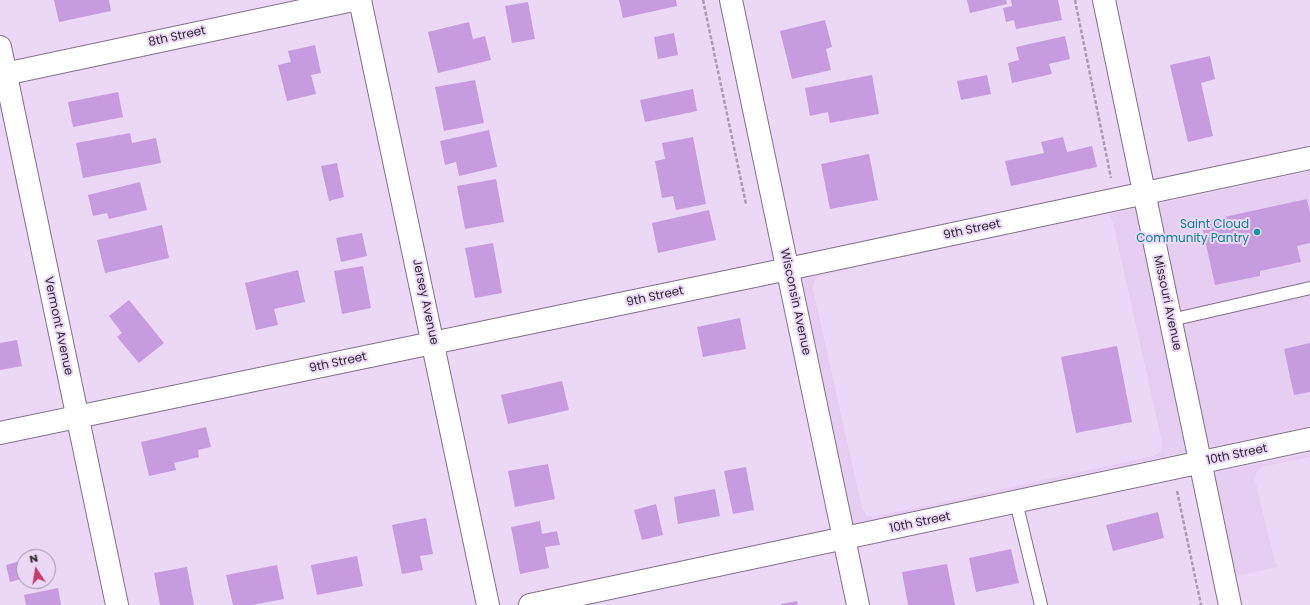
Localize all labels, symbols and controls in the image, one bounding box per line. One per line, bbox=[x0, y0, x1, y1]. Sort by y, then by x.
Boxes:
street label: 8th Street bbox=[147, 24, 207, 50]
street label: 9th Street bbox=[942, 217, 1002, 243]
place label: Saint Cloud Community Pantry bbox=[1136, 218, 1249, 246]
marker: Saint Cloud Community Pantry bbox=[1252, 227, 1262, 237]
street label: Wisconsin Avenue bbox=[777, 247, 813, 357]
street label: Missouri Avenue bbox=[1150, 254, 1184, 352]
street label: Jersey Avenue bbox=[409, 258, 441, 346]
street label: Vermont Avenue bbox=[41, 275, 75, 377]
street label: 9th Street bbox=[625, 284, 685, 310]
street label: 9th Street bbox=[308, 350, 368, 376]
street label: 10th Street bbox=[1205, 442, 1269, 468]
street label: 10th Street bbox=[888, 510, 952, 536]
north arrow bbox=[16, 549, 56, 589]
text: N bbox=[28, 550, 39, 567]

